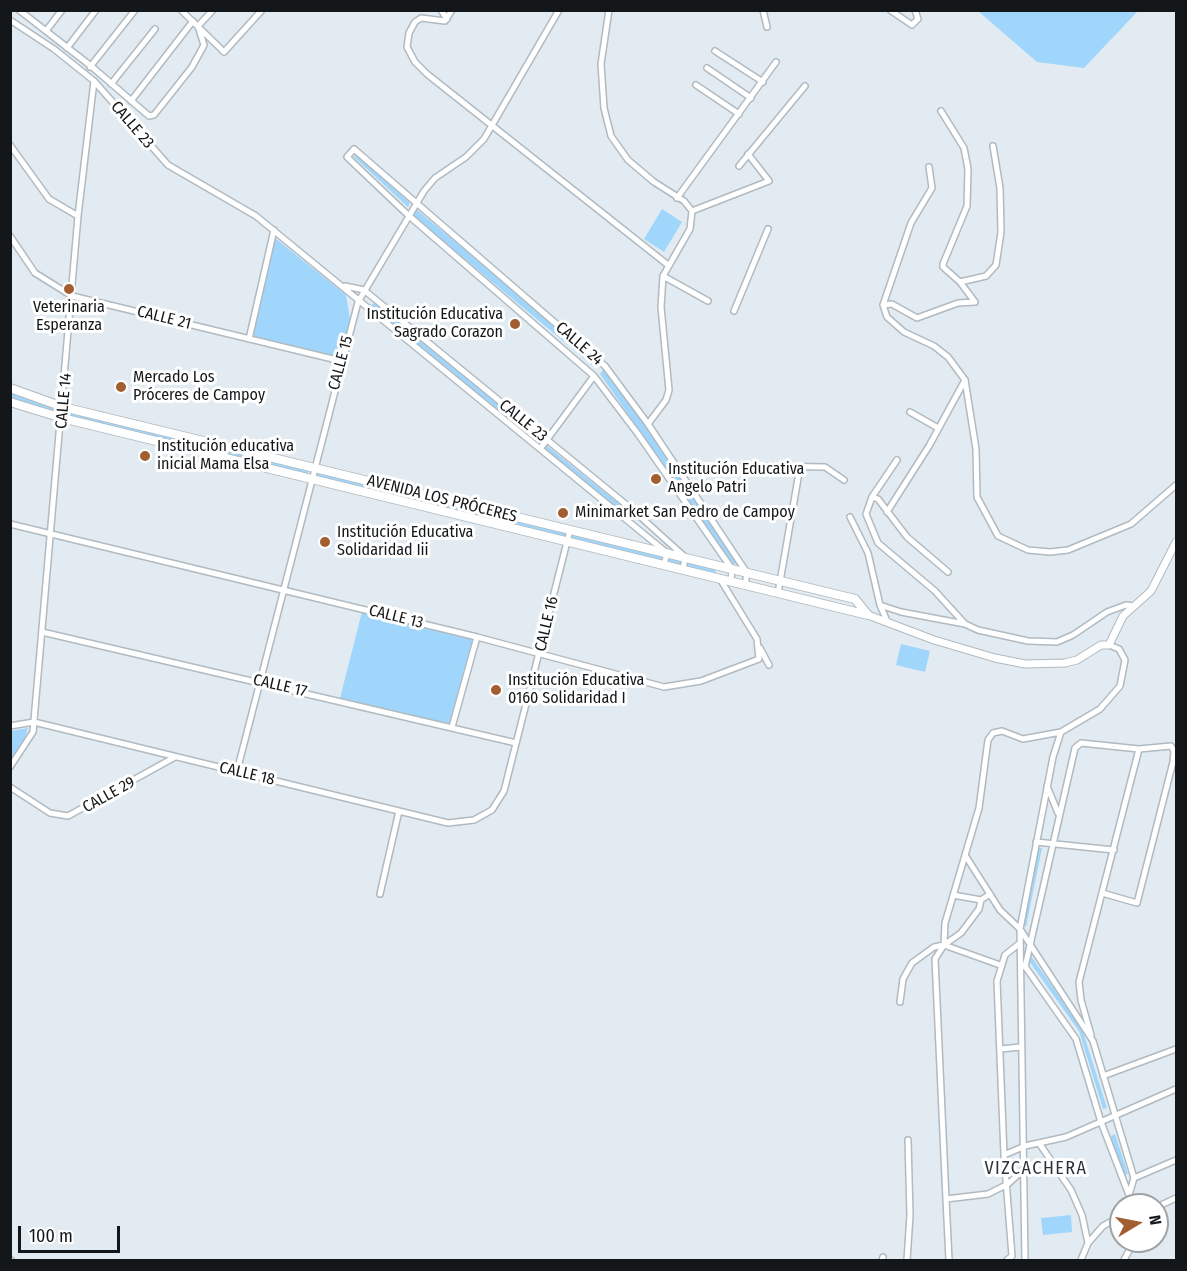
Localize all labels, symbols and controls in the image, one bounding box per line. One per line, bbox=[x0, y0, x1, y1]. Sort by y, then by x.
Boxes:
street label: CALLE 23 bbox=[106, 97, 158, 153]
marker: Veterinaria Esperanza bbox=[62, 282, 76, 296]
place label: Veterinaria Esperanza bbox=[33, 298, 105, 336]
street label: CALLE 21 bbox=[135, 302, 193, 334]
place label: Institución Educativa Sagrado Corazon bbox=[367, 305, 503, 343]
marker: Institución Educativa Sagrado Corazon bbox=[508, 317, 522, 331]
street label: CALLE 24 bbox=[551, 318, 607, 370]
street label: CALLE 15 bbox=[325, 334, 357, 392]
place label: Mercado Los Próceres de Campoy bbox=[133, 368, 265, 406]
street label: CALLE 14 bbox=[52, 372, 76, 430]
marker: Mercado Los Próceres de Campoy bbox=[114, 380, 128, 394]
street label: CALLE 23 bbox=[495, 396, 551, 446]
place label: Institución educativa inicial Mama Elsa bbox=[157, 437, 294, 475]
marker: Institución educativa inicial Mama Elsa bbox=[138, 449, 152, 463]
place label: Institución Educativa Angelo Patri bbox=[668, 460, 804, 498]
street label: AVENIDA LOS PRÓCERES bbox=[365, 471, 519, 527]
marker: Institución Educativa Angelo Patri bbox=[649, 472, 663, 486]
place label: Minimarket San Pedro de Campoy bbox=[575, 503, 795, 523]
marker: Minimarket San Pedro de Campoy bbox=[556, 506, 570, 520]
place label: Institución Educativa Solidaridad Iii bbox=[337, 523, 473, 561]
marker: Institución Educativa Solidaridad Iii bbox=[318, 535, 332, 549]
street label: CALLE 16 bbox=[531, 594, 563, 654]
street label: CALLE 13 bbox=[367, 601, 425, 633]
street label: CALLE 17 bbox=[251, 670, 309, 702]
place label: Institución Educativa 0160 Solidaridad I bbox=[508, 671, 644, 709]
marker: Institución Educativa 0160 Solidaridad I bbox=[489, 683, 503, 697]
street label: CALLE 18 bbox=[217, 758, 277, 790]
street label: CALLE 29 bbox=[80, 773, 138, 817]
district label: VIZCACHERA bbox=[984, 1158, 1088, 1180]
north arrow bbox=[1109, 1193, 1169, 1253]
scale bar bbox=[21, 1214, 123, 1252]
text: N bbox=[1145, 1214, 1165, 1227]
text: 100 m bbox=[29, 1225, 73, 1247]

